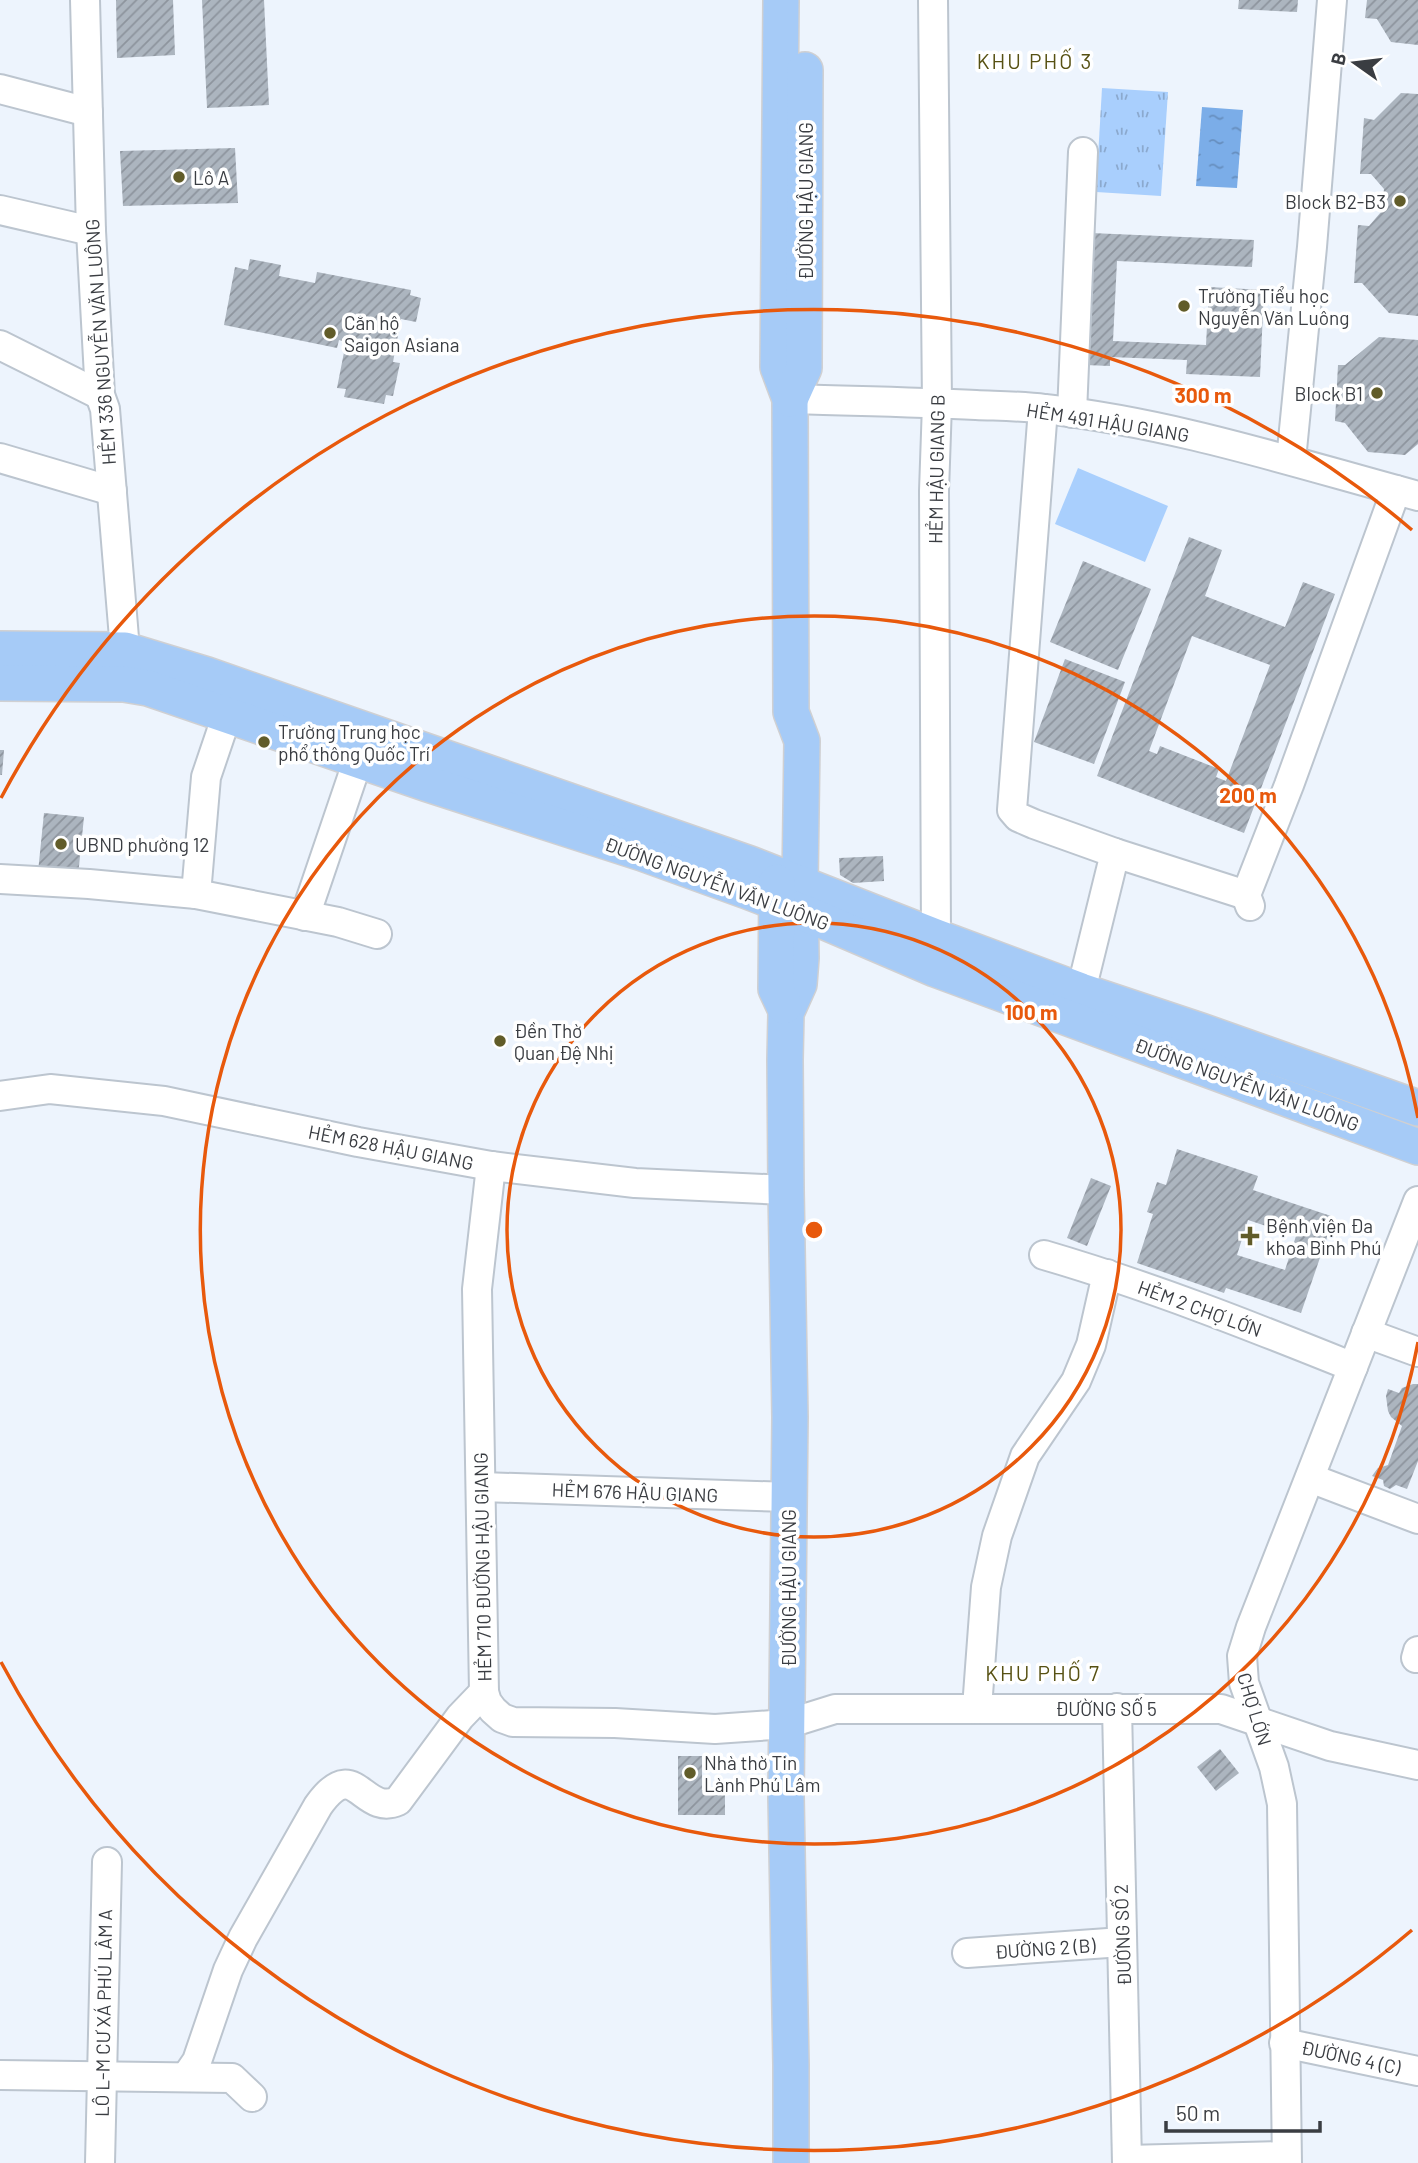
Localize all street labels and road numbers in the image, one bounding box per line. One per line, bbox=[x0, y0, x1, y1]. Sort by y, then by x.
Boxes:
street label: ĐƯỜNG HẬU GIANG bbox=[794, 122, 817, 280]
street label: HẺM 336 NGUYỄN VĂN LUÔNG bbox=[79, 218, 120, 466]
street label: HẺM HẬU GIANG B bbox=[923, 394, 949, 544]
street label: HẺM 491 HẬU GIANG bbox=[1025, 398, 1191, 446]
street label: ĐƯỜNG NGUYỄN VĂN LUÔNG bbox=[602, 831, 833, 934]
street label: ĐƯỜNG NGUYỄN VĂN LUÔNG bbox=[1132, 1032, 1363, 1135]
street label: HẺM 628 HẬU GIANG bbox=[307, 1120, 475, 1174]
street label: HẺM 2 CHỢ LỚN bbox=[1135, 1275, 1265, 1341]
street label: HẺM 710 ĐƯỜNG HẬU GIANG bbox=[469, 1452, 495, 1682]
street label: HẺM 676 HẬU GIANG bbox=[551, 1478, 719, 1506]
street label: ĐƯỜNG HẬU GIANG bbox=[777, 1509, 800, 1667]
street label: CHỢ LỚN bbox=[1233, 1670, 1277, 1748]
street label: ĐƯỜNG SỐ 5 bbox=[1055, 1697, 1157, 1720]
street label: ĐƯỜNG SỐ 2 bbox=[1109, 1884, 1135, 1986]
street label: LÔ L-M CƯ XÁ PHÚ LÂM A bbox=[90, 1909, 116, 2117]
street label: ĐƯỜNG 2 (B) bbox=[994, 1933, 1097, 1963]
street label: ĐƯỜNG 4 (C) bbox=[1299, 2035, 1404, 2079]

